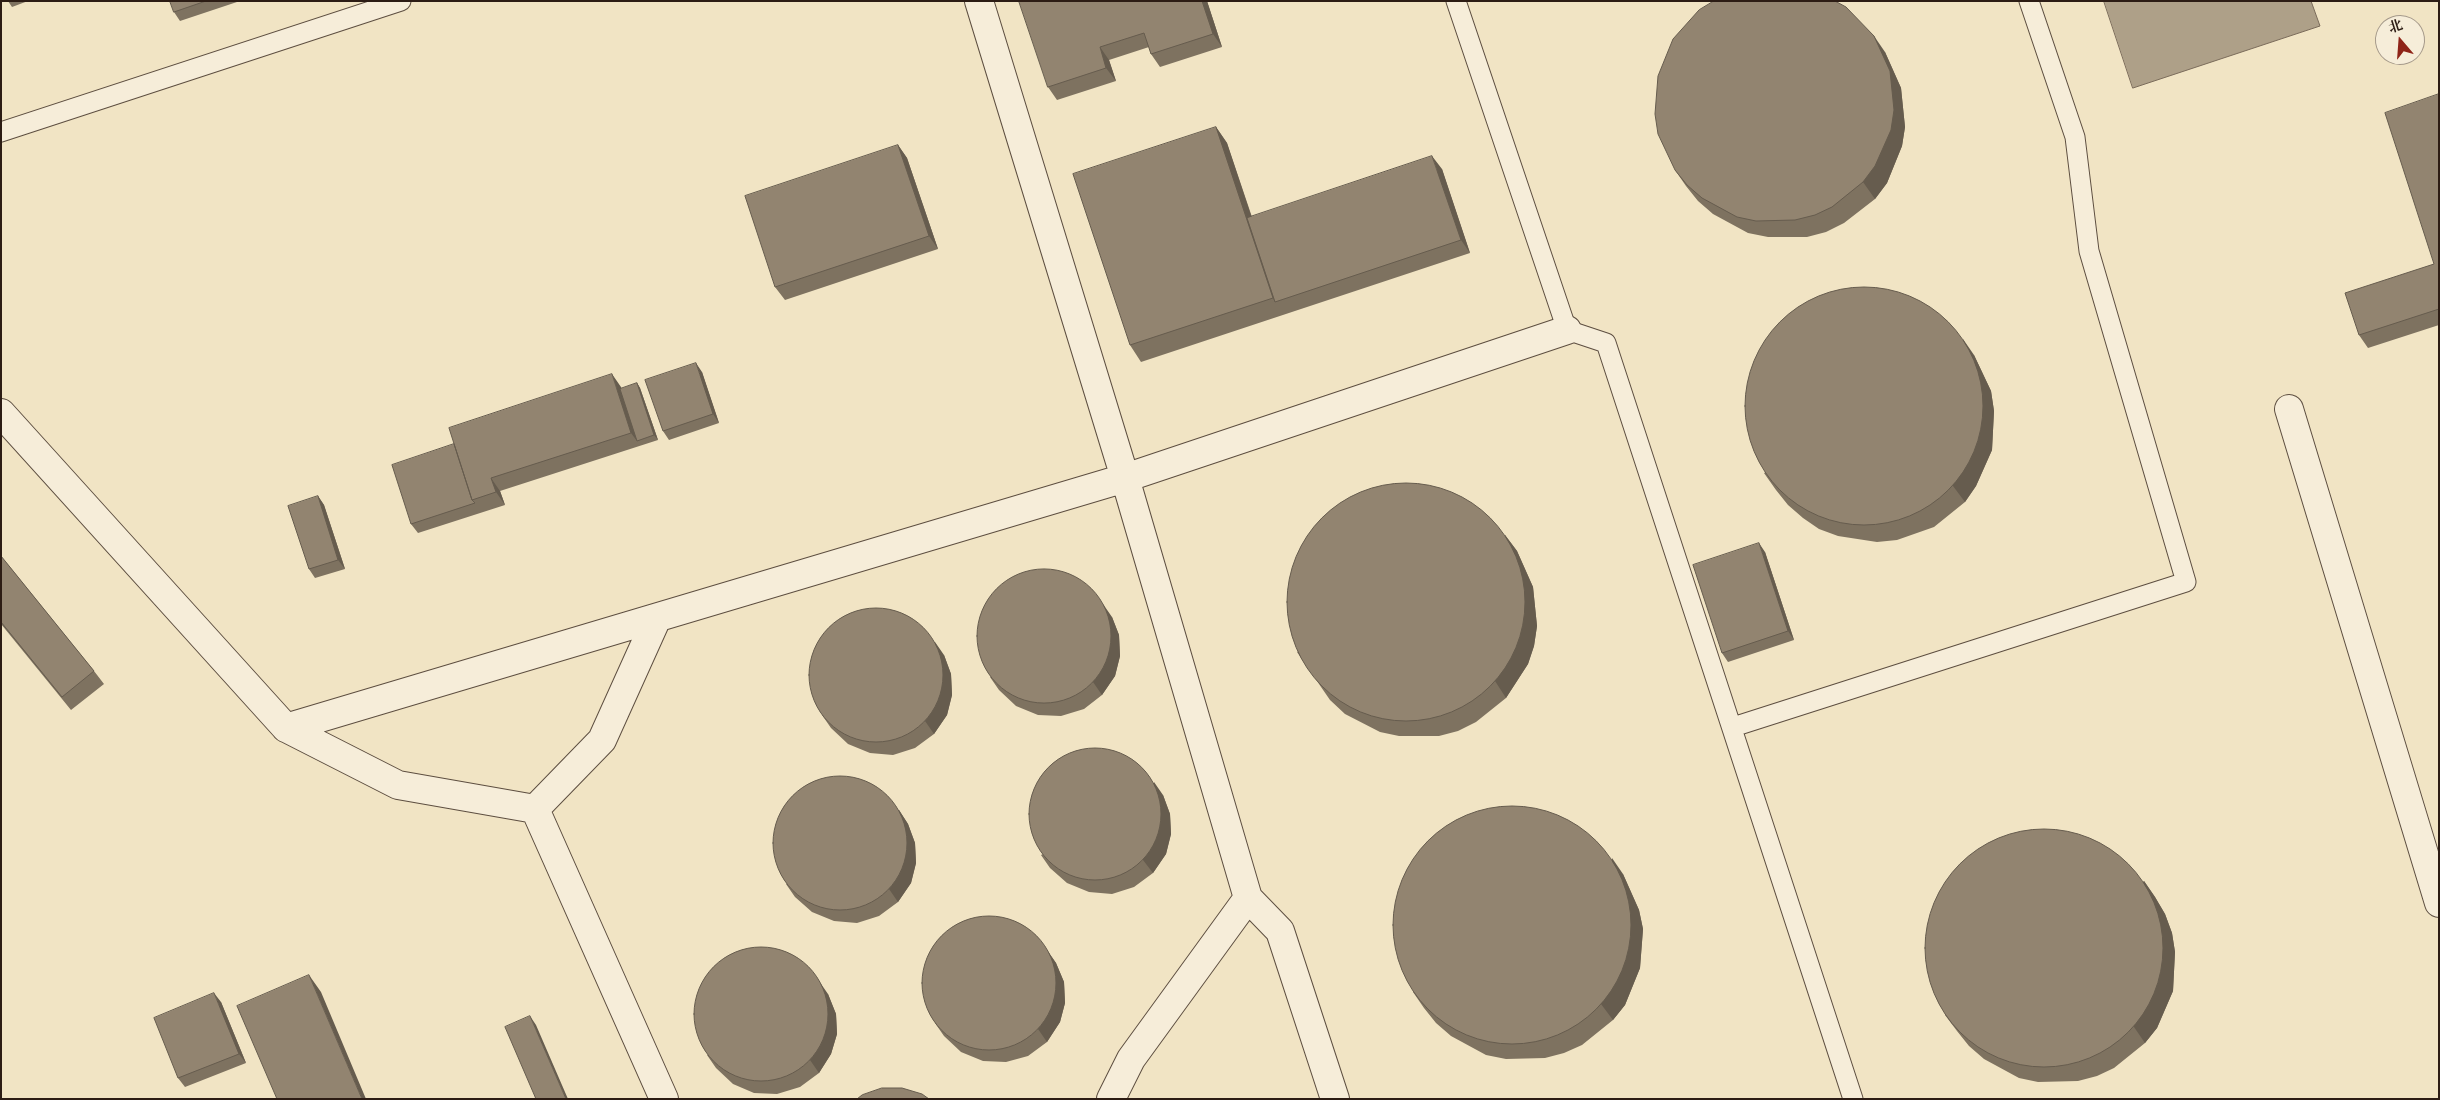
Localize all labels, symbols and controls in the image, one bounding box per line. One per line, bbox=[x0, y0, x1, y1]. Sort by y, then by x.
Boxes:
north arrow bbox=[2375, 15, 2425, 65]
text: 北 bbox=[2387, 18, 2404, 36]

